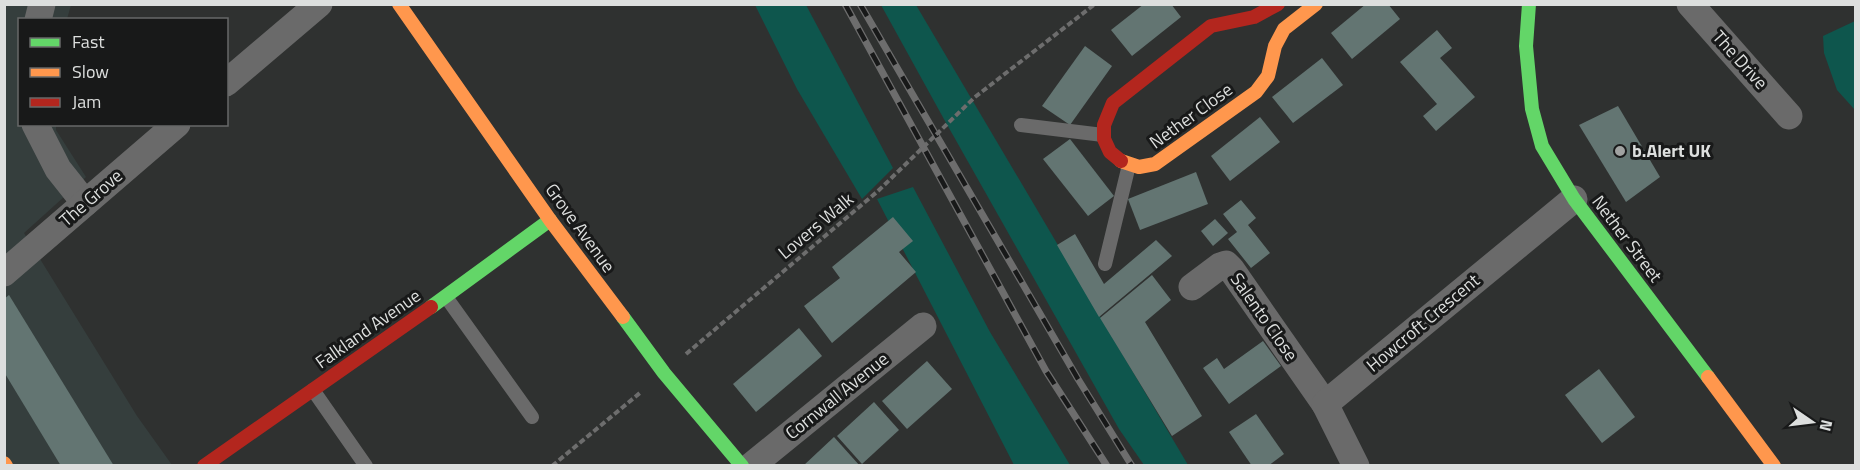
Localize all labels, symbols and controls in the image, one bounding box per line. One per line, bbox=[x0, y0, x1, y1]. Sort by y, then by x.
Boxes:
legend bbox=[18, 18, 228, 126]
street label: The Drive bbox=[1706, 24, 1774, 95]
text: Fast bbox=[72, 28, 105, 55]
text: Slow bbox=[72, 58, 109, 85]
street label: Nether Close bbox=[1143, 76, 1238, 155]
text: Jam bbox=[72, 88, 101, 115]
place label: b.Alert UK bbox=[1632, 137, 1711, 164]
marker: b.Alert UK bbox=[1613, 144, 1627, 158]
street label: The Grove bbox=[53, 162, 128, 233]
street label: Grove Avenue bbox=[539, 178, 622, 278]
street label: Lovers Walk bbox=[772, 186, 860, 265]
street label: Nether Street bbox=[1586, 190, 1670, 288]
street label: Salento Close bbox=[1224, 267, 1305, 366]
street label: Howcroft Crescent bbox=[1360, 267, 1486, 378]
street label: Falkland Avenue bbox=[309, 282, 426, 375]
street label: Cornwall Avenue bbox=[779, 345, 894, 446]
north arrow bbox=[1782, 392, 1842, 452]
text: N bbox=[1814, 417, 1840, 434]

